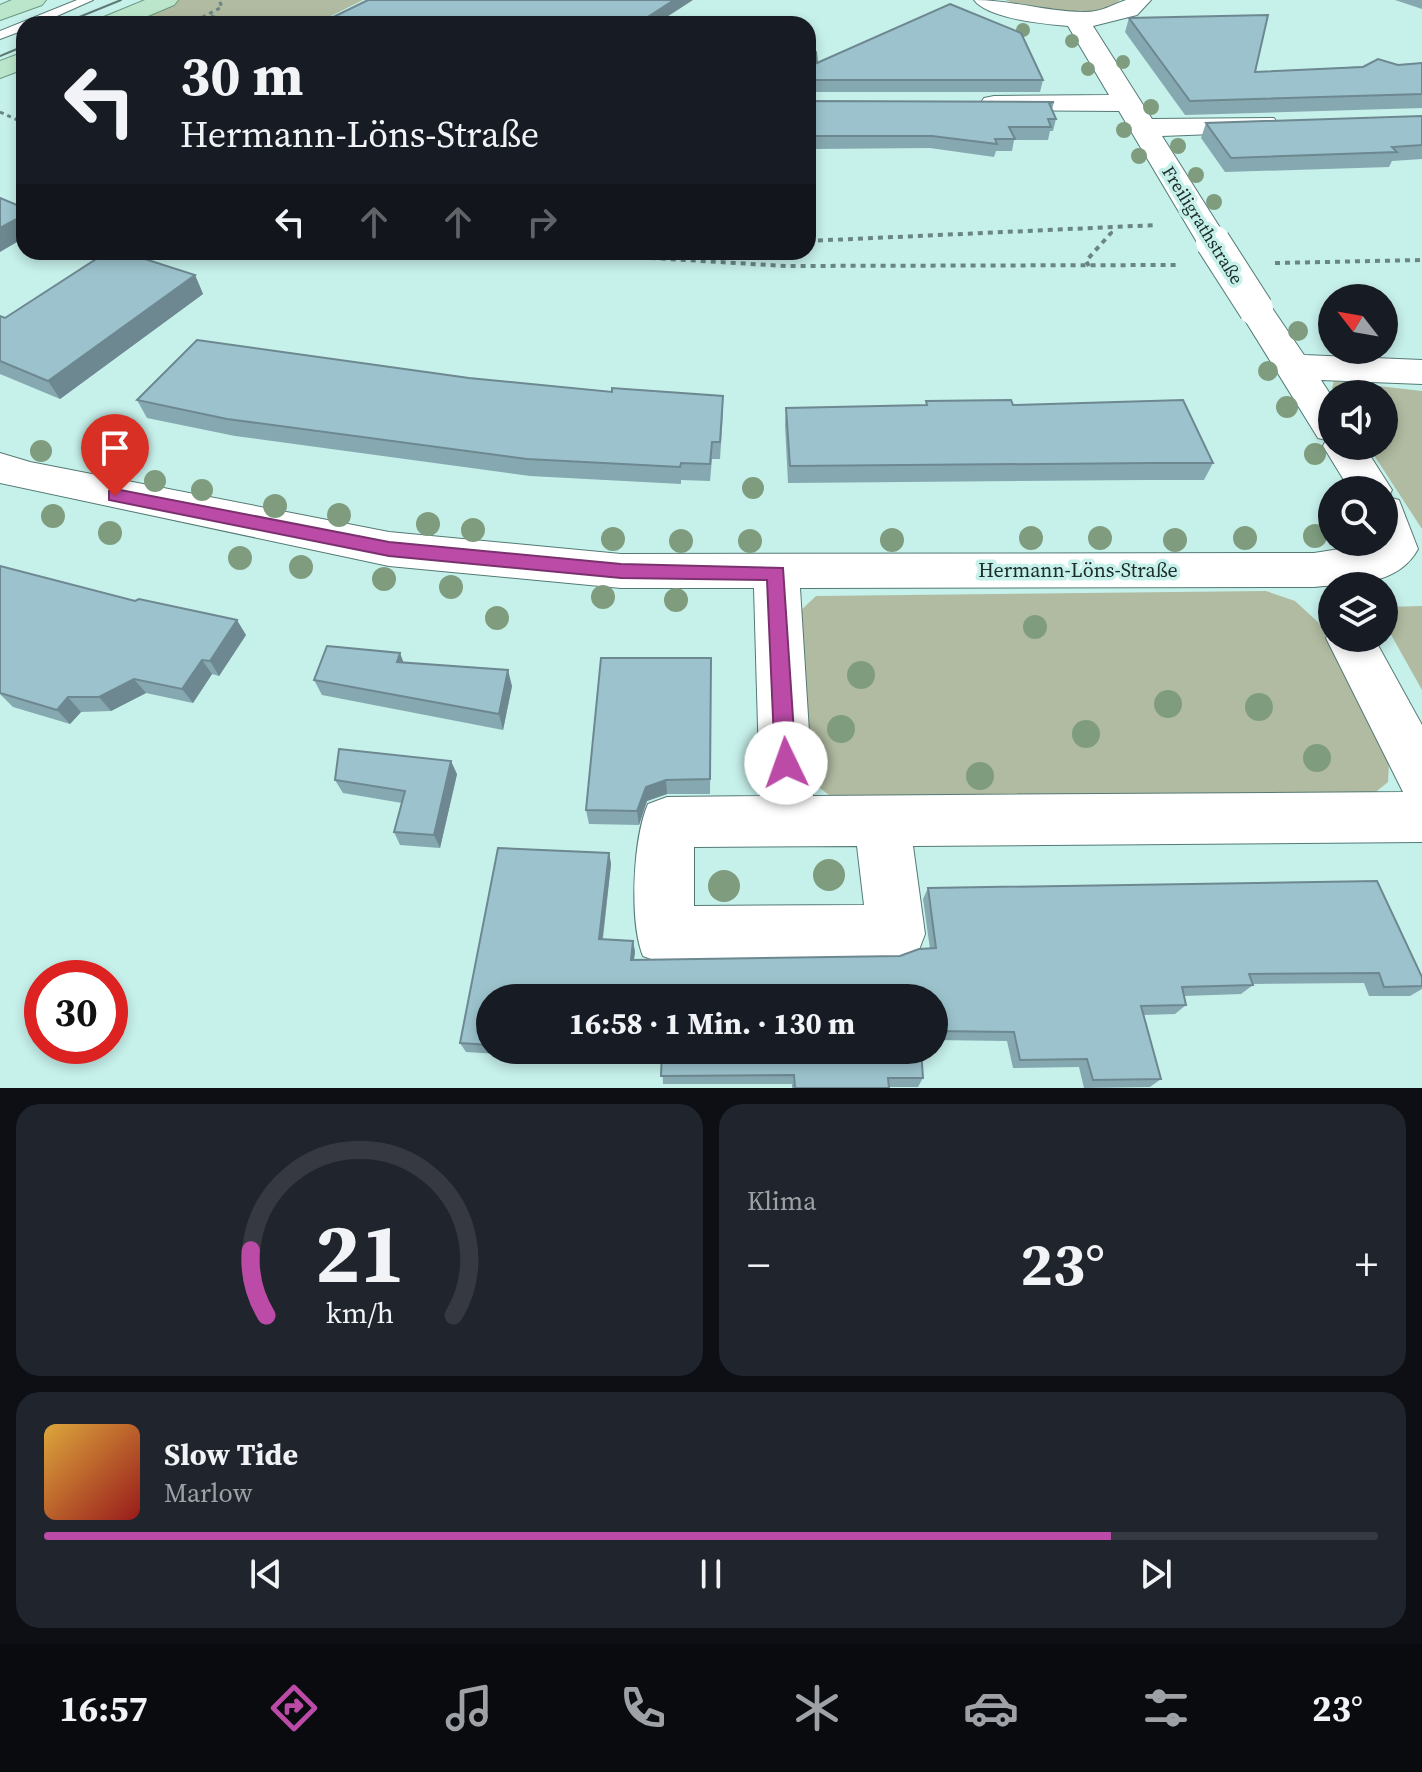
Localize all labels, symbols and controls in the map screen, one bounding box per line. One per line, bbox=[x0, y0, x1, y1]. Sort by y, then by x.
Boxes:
text: 30 m bbox=[180, 37, 303, 114]
icon: left bbox=[48, 48, 152, 152]
text: Hermann-Löns-Straße bbox=[180, 110, 539, 159]
street label: Freiligrathstraße bbox=[1157, 161, 1249, 289]
icon: left bbox=[268, 200, 312, 244]
icon: ahead bbox=[352, 200, 396, 244]
icon: ahead bbox=[436, 200, 480, 244]
icon: right bbox=[520, 200, 564, 244]
north arrow bbox=[1318, 284, 1398, 364]
map controls bbox=[1318, 284, 1398, 652]
button: sound bbox=[1318, 380, 1398, 460]
pin bbox=[81, 414, 149, 496]
icon: arrive bbox=[93, 426, 137, 470]
button: search bbox=[1318, 476, 1398, 556]
street label: Hermann-Löns-Straße bbox=[978, 556, 1178, 584]
button: layers bbox=[1318, 572, 1398, 652]
position arrow bbox=[744, 721, 828, 805]
speed limit sign: 30 bbox=[24, 960, 128, 1064]
text: 16:58 · 1 Min. · 130 m bbox=[569, 1003, 855, 1044]
text: Klima bbox=[747, 1183, 817, 1219]
text: 21 bbox=[314, 1196, 405, 1310]
text: 23° bbox=[1020, 1223, 1105, 1305]
text: − bbox=[747, 1234, 770, 1295]
text: + bbox=[1355, 1234, 1378, 1295]
text: km/h bbox=[325, 1293, 394, 1333]
text: Slow Tide bbox=[164, 1434, 298, 1475]
text: Marlow bbox=[164, 1475, 253, 1511]
icon: previous bbox=[244, 1552, 288, 1596]
icon: pause bbox=[689, 1552, 733, 1596]
icon: next bbox=[1134, 1552, 1178, 1596]
icon: directions bbox=[266, 1680, 322, 1736]
icon: music bbox=[441, 1680, 497, 1736]
icon: phone bbox=[615, 1680, 671, 1736]
icon: climate bbox=[789, 1680, 845, 1736]
icon: car bbox=[963, 1680, 1019, 1736]
icon: filters bbox=[1138, 1680, 1194, 1736]
text: 16:57 bbox=[59, 1684, 148, 1733]
text: 23° bbox=[1312, 1684, 1363, 1733]

